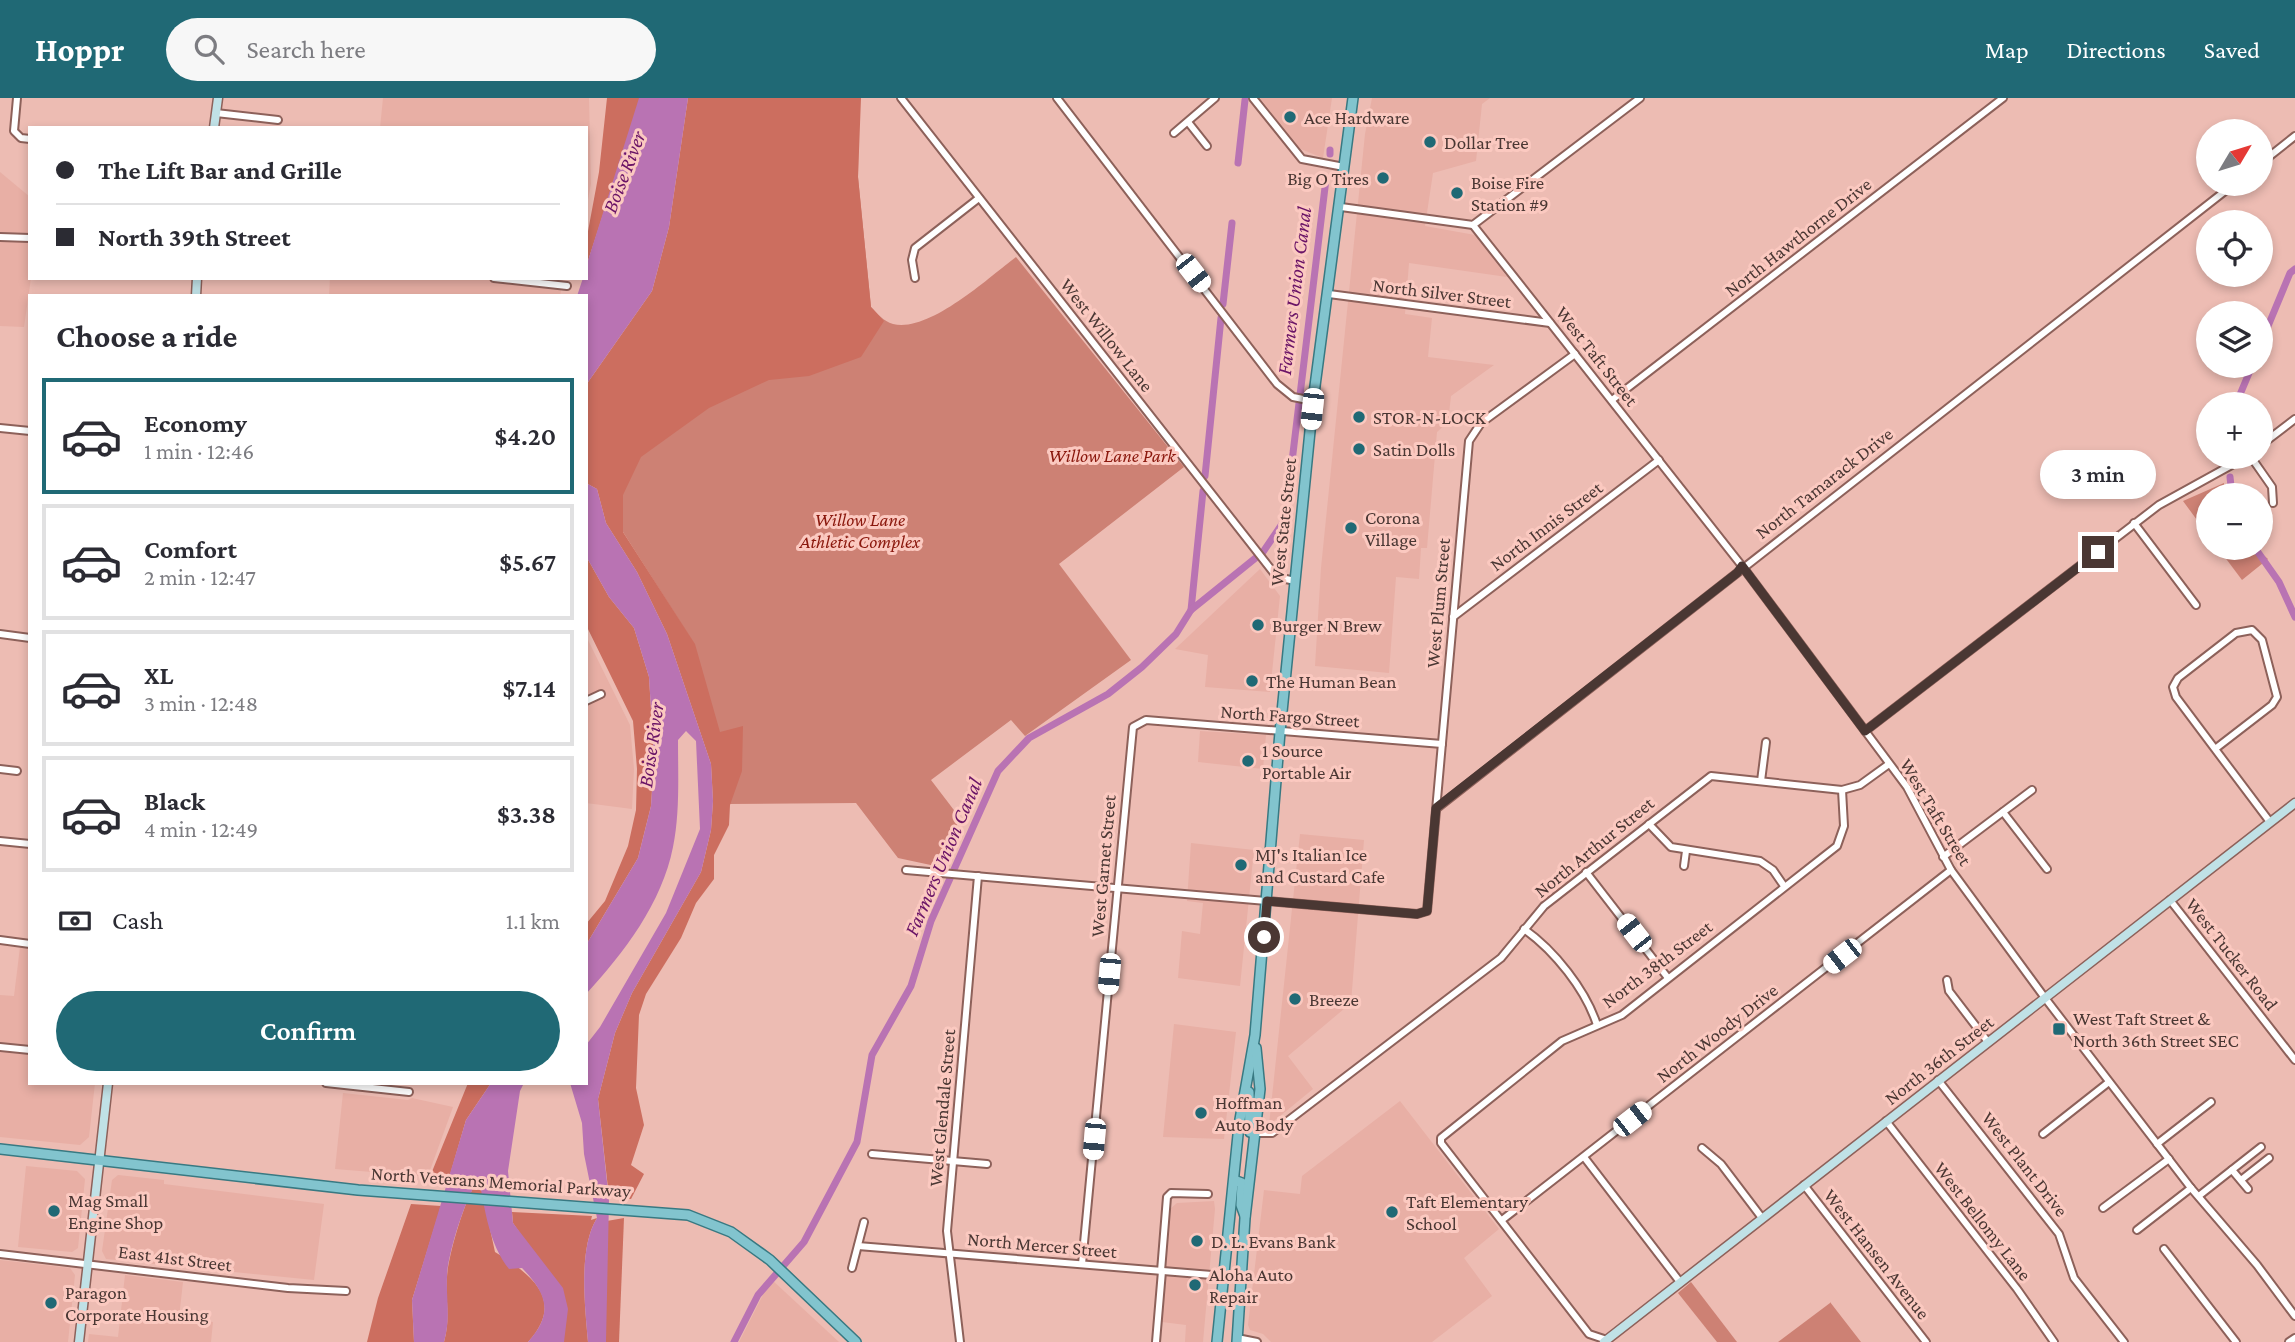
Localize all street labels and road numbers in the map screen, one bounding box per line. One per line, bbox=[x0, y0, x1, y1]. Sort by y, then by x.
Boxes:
street label: North Hawthorne Drive bbox=[1721, 173, 1875, 301]
street label: West Willow Lane bbox=[1056, 274, 1158, 396]
street label: North Silver Street bbox=[1372, 274, 1513, 312]
street label: West Taft Street bbox=[1552, 302, 1643, 411]
street label: North Tamarack Drive bbox=[1751, 423, 1897, 543]
street label: West State Street bbox=[1266, 456, 1300, 587]
street label: North Innis Street bbox=[1486, 476, 1607, 575]
street label: West Plum Street bbox=[1422, 537, 1454, 669]
street label: North Fargo Street bbox=[1220, 701, 1361, 731]
street label: West Taft Street bbox=[1896, 755, 1976, 870]
street label: North Arthur Street bbox=[1530, 792, 1658, 902]
street label: West Garnet Street bbox=[1086, 793, 1120, 938]
street label: West Tucker Road bbox=[2182, 894, 2282, 1014]
street label: North 38th Street bbox=[1598, 915, 1717, 1012]
street label: North Woody Drive bbox=[1652, 979, 1782, 1087]
street label: North 36th Street bbox=[1881, 1011, 1998, 1109]
street label: West Glendale Street bbox=[925, 1028, 959, 1188]
street label: West Plant Drive bbox=[1978, 1107, 2072, 1221]
street label: West Bellomy Lane bbox=[1930, 1157, 2036, 1285]
street label: North Veterans Memorial Parkway bbox=[370, 1162, 632, 1202]
street label: West Hansen Avenue bbox=[1820, 1185, 1934, 1323]
street label: North Mercer Street bbox=[966, 1228, 1118, 1262]
street label: East 41st Street bbox=[117, 1241, 234, 1275]

